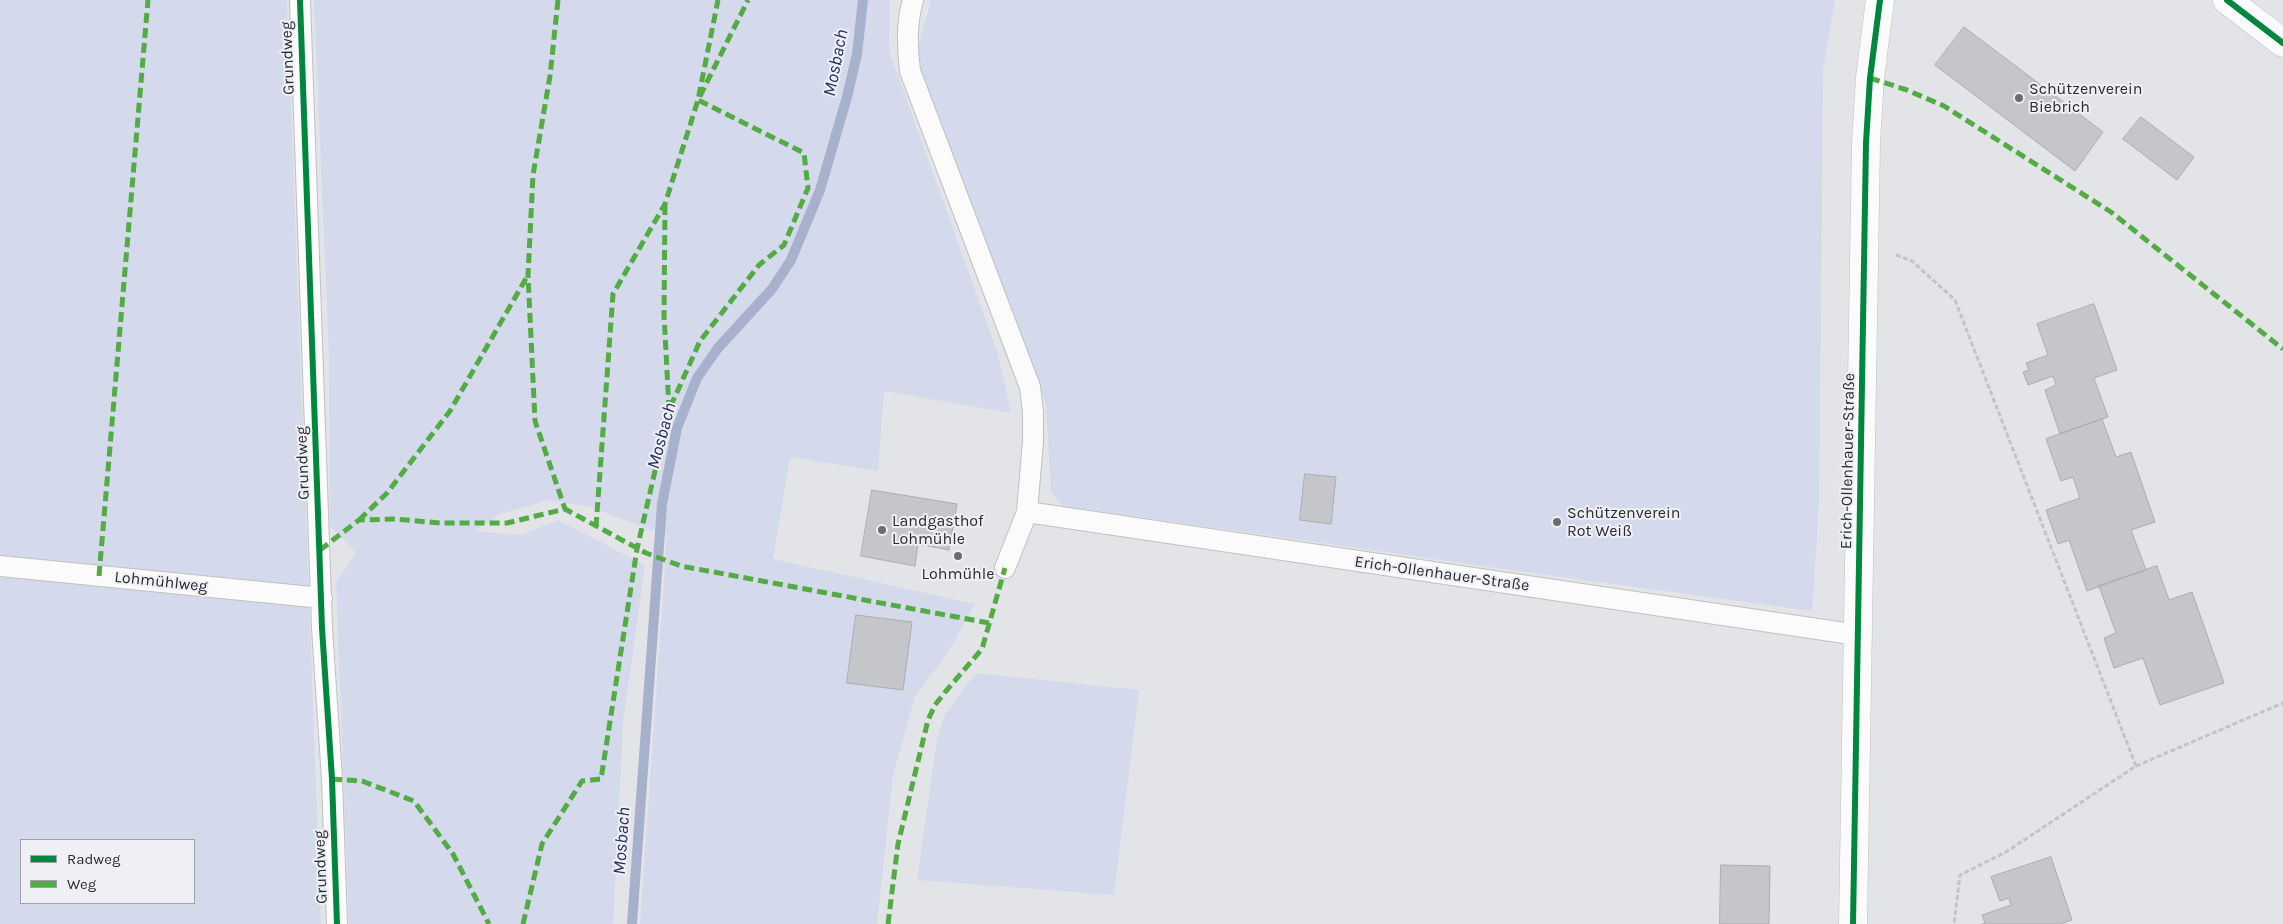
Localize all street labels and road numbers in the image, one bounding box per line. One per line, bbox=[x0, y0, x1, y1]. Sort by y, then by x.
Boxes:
street label: Grundweg bbox=[277, 21, 299, 95]
street label: Erich-Ollenhauer-Straße bbox=[1837, 373, 1859, 549]
street label: Grundweg bbox=[292, 426, 314, 500]
street label: Erich-Ollenhauer-Straße bbox=[1353, 552, 1531, 596]
street label: Lohmühlweg bbox=[113, 568, 209, 596]
street label: Grundweg bbox=[310, 830, 332, 904]

